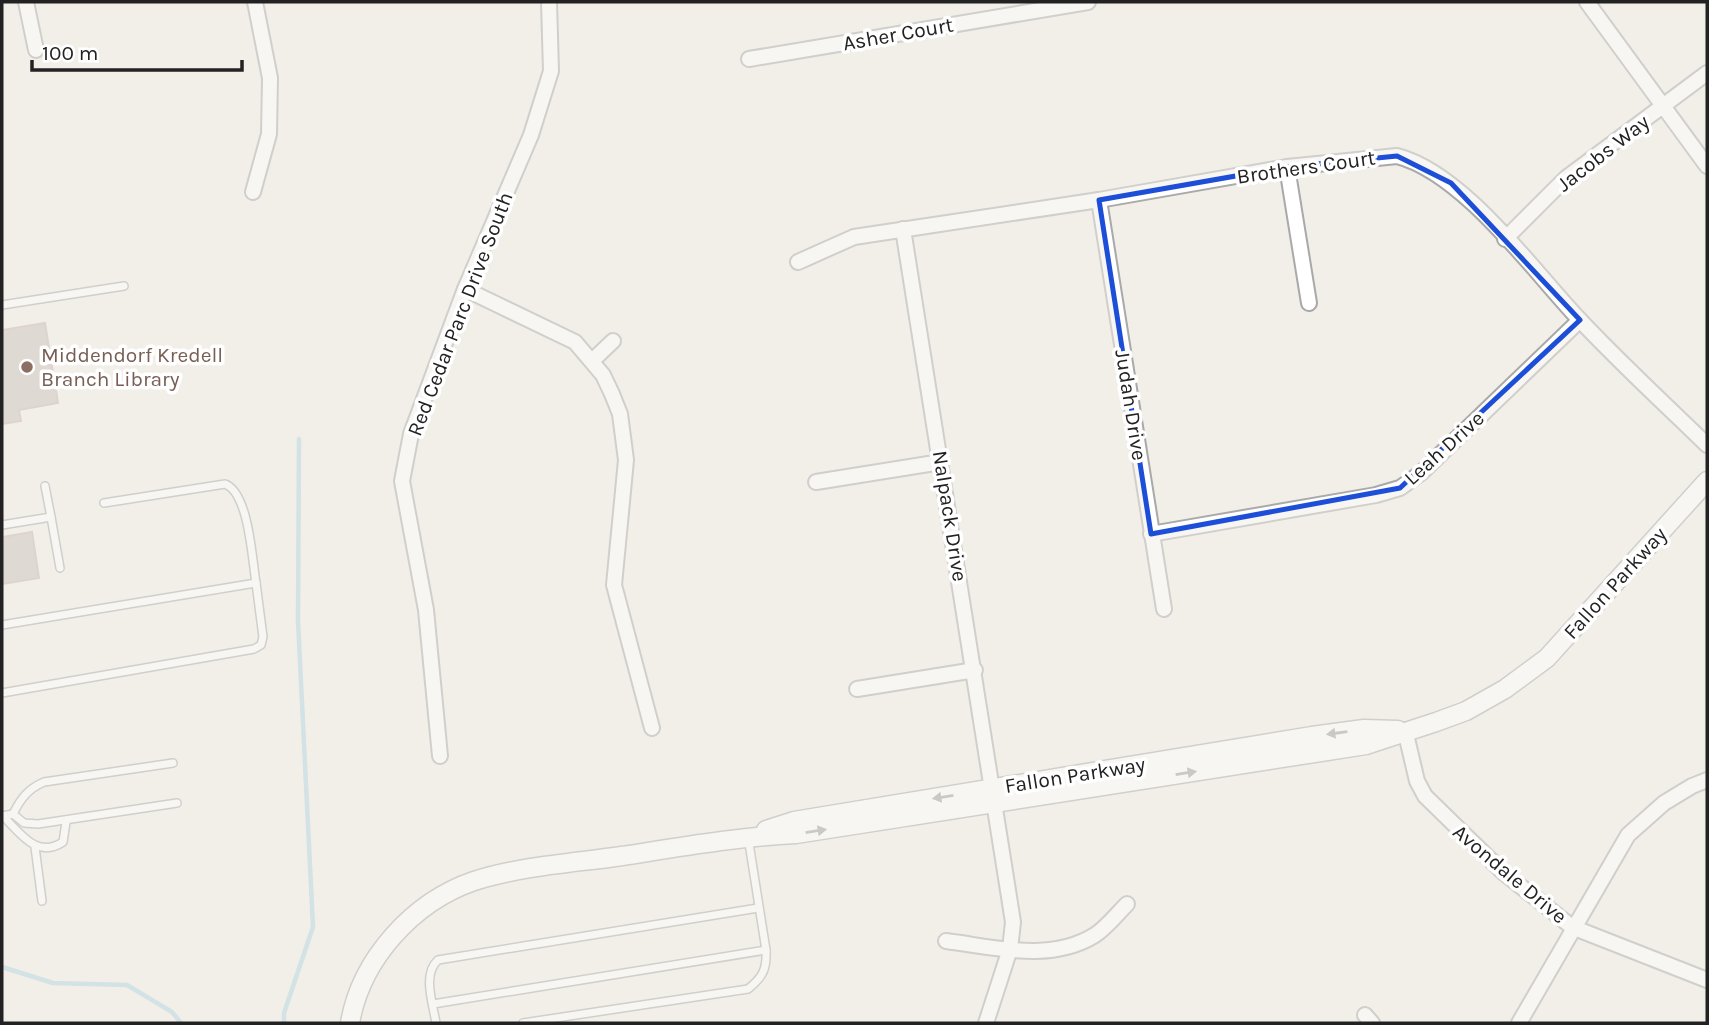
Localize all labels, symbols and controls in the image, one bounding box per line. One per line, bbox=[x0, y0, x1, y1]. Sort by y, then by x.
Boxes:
street label: Asher Court bbox=[841, 12, 955, 56]
scale bar bbox=[32, 28, 242, 72]
text: 100 m bbox=[42, 41, 99, 65]
street label: Jacobs Way bbox=[1552, 109, 1654, 196]
street label: Brothers Court bbox=[1235, 145, 1377, 189]
street label: Red Cedar Parc Drive South bbox=[402, 189, 518, 439]
place label: Middendorf Kredell Branch Library bbox=[41, 343, 223, 391]
street label: Judah Drive bbox=[1110, 348, 1152, 462]
marker: Middendorf Kredell Branch Library bbox=[19, 359, 35, 375]
street label: Leah Drive bbox=[1399, 406, 1489, 490]
street label: Nalpack Drive bbox=[928, 449, 972, 583]
street label: Fallon Parkway bbox=[1559, 522, 1672, 644]
one-way arrow bbox=[1326, 728, 1348, 739]
street label: Fallon Parkway bbox=[1003, 752, 1147, 798]
one-way arrow bbox=[1175, 768, 1197, 779]
one-way arrow bbox=[932, 792, 954, 803]
street label: Avondale Drive bbox=[1448, 819, 1572, 929]
one-way arrow bbox=[805, 825, 827, 836]

